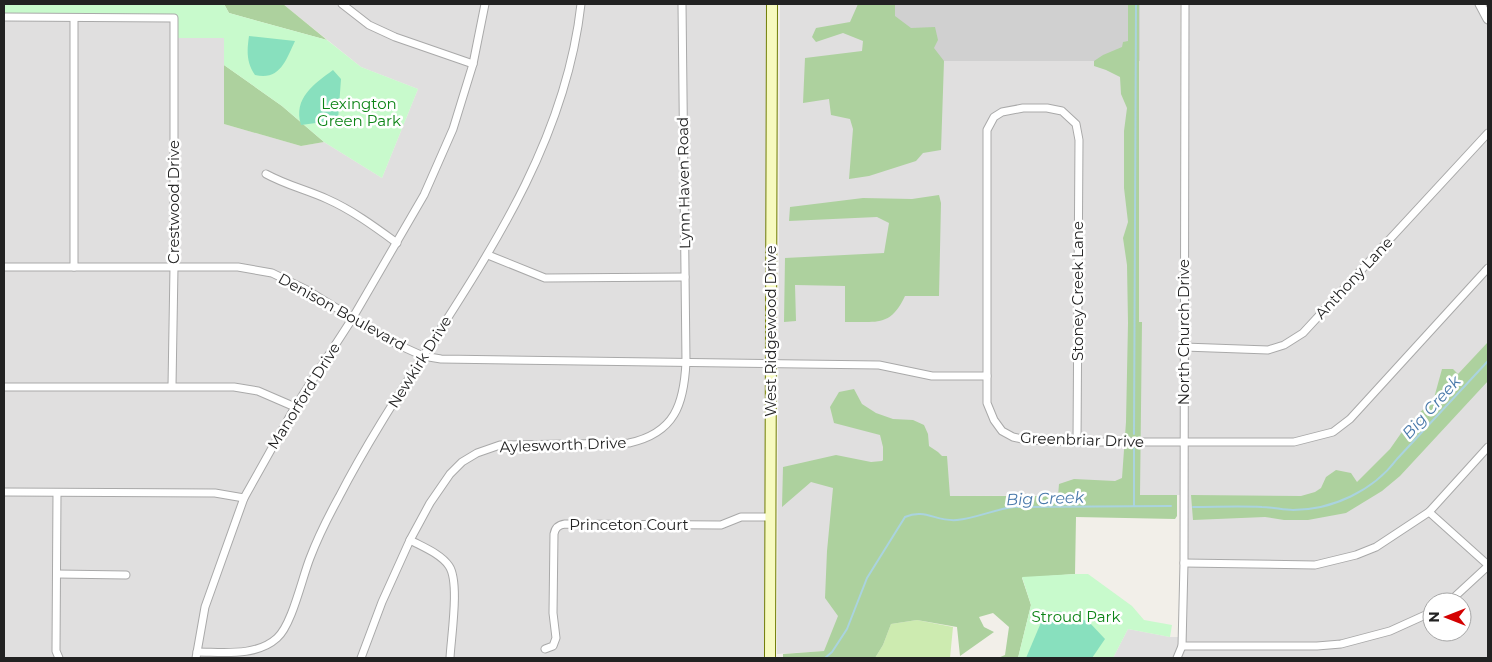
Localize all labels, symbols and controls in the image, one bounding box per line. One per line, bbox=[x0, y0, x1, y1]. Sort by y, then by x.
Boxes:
park label: Lexington Green Park bbox=[317, 94, 401, 130]
street label: Lynn Haven Road bbox=[673, 117, 694, 249]
street label: Crestwood Drive bbox=[164, 140, 183, 264]
street label: Stoney Creek Lane bbox=[1068, 221, 1087, 361]
street label: Anthony Lane bbox=[1311, 233, 1396, 323]
street label: West Ridgewood Drive bbox=[761, 245, 780, 417]
street label: North Church Drive bbox=[1174, 259, 1193, 405]
street label: Denison Boulevard bbox=[275, 269, 409, 354]
street label: Newkirk Drive bbox=[384, 312, 456, 411]
street label: Manorford Drive bbox=[263, 339, 344, 453]
water label: Big Creek bbox=[1398, 371, 1466, 443]
street label: Greenbriar Drive bbox=[1020, 428, 1144, 451]
street label: Aylesworth Drive bbox=[499, 433, 627, 456]
water label: Big Creek bbox=[1006, 488, 1086, 509]
street label: Princeton Court bbox=[569, 515, 689, 534]
north arrow bbox=[1422, 592, 1472, 642]
park label: Stroud Park bbox=[1032, 607, 1121, 626]
text: N bbox=[1425, 611, 1443, 623]

